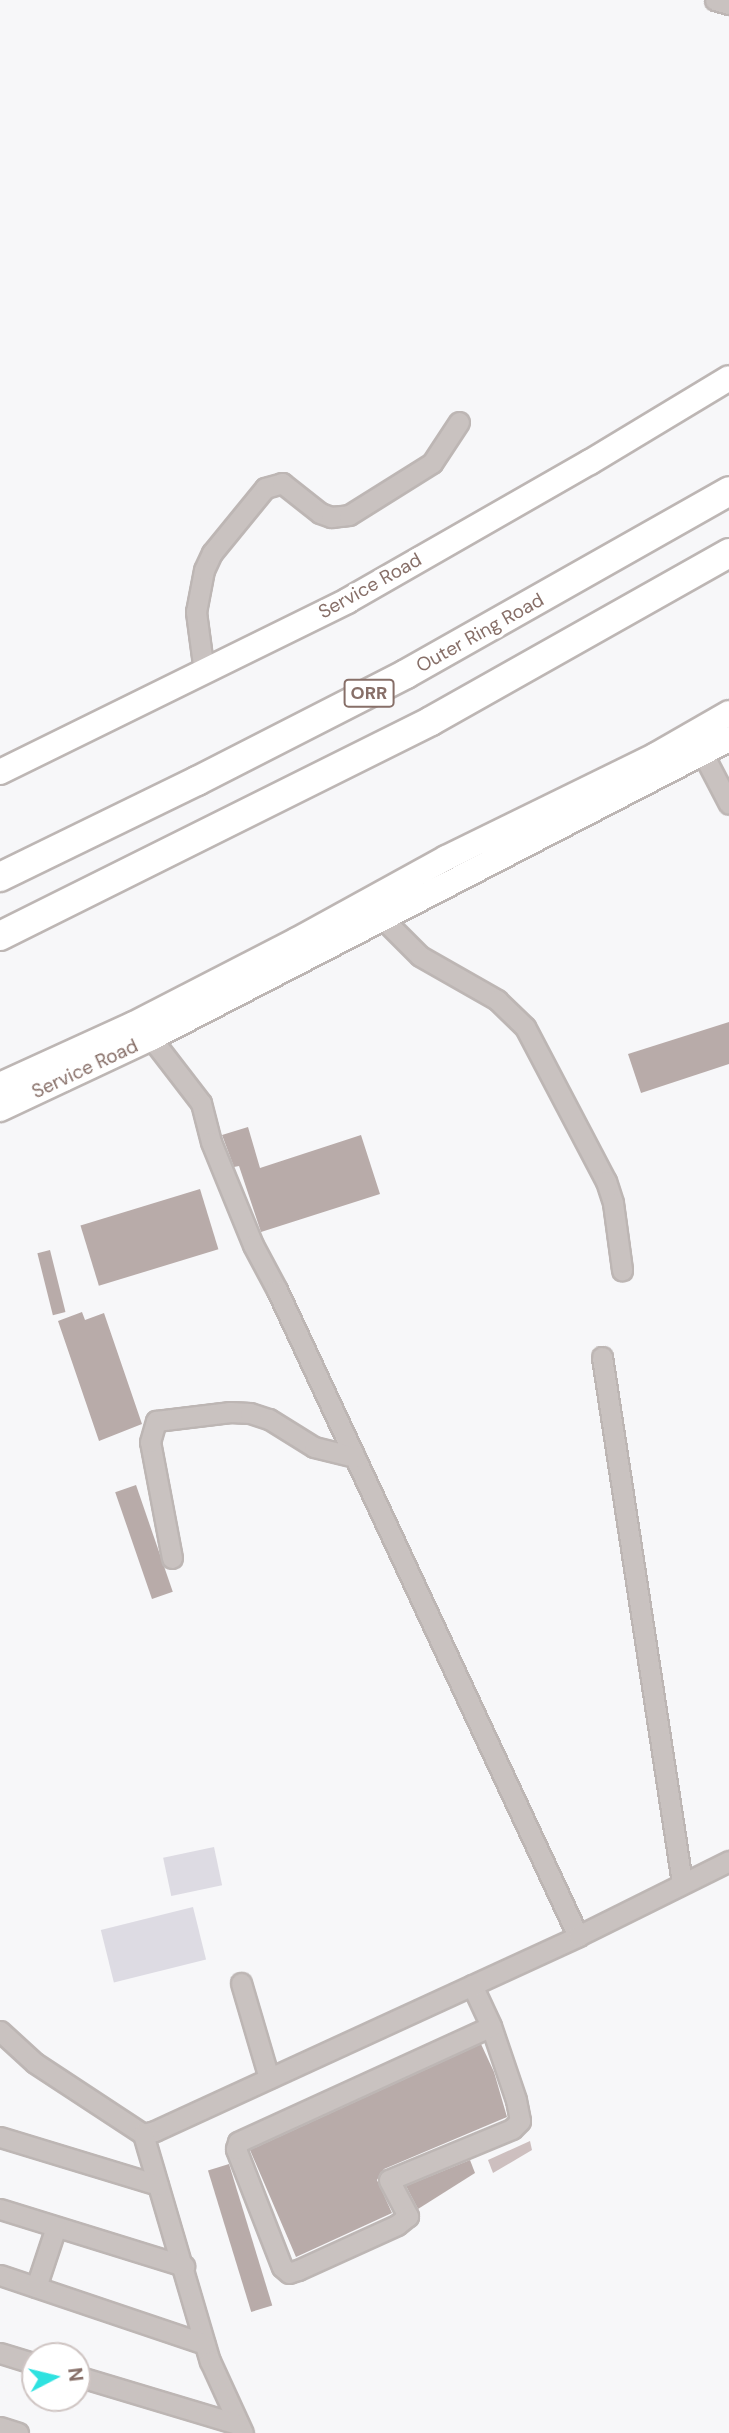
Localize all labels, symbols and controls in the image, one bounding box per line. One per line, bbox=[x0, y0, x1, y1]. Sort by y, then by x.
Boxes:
street label: Service Road bbox=[314, 548, 426, 624]
street label: Outer Ring Road bbox=[412, 589, 548, 677]
road number: ORR bbox=[343, 678, 395, 708]
street label: Service Road bbox=[28, 1035, 142, 1103]
north arrow bbox=[21, 2342, 91, 2412]
text: N bbox=[62, 2366, 89, 2383]

